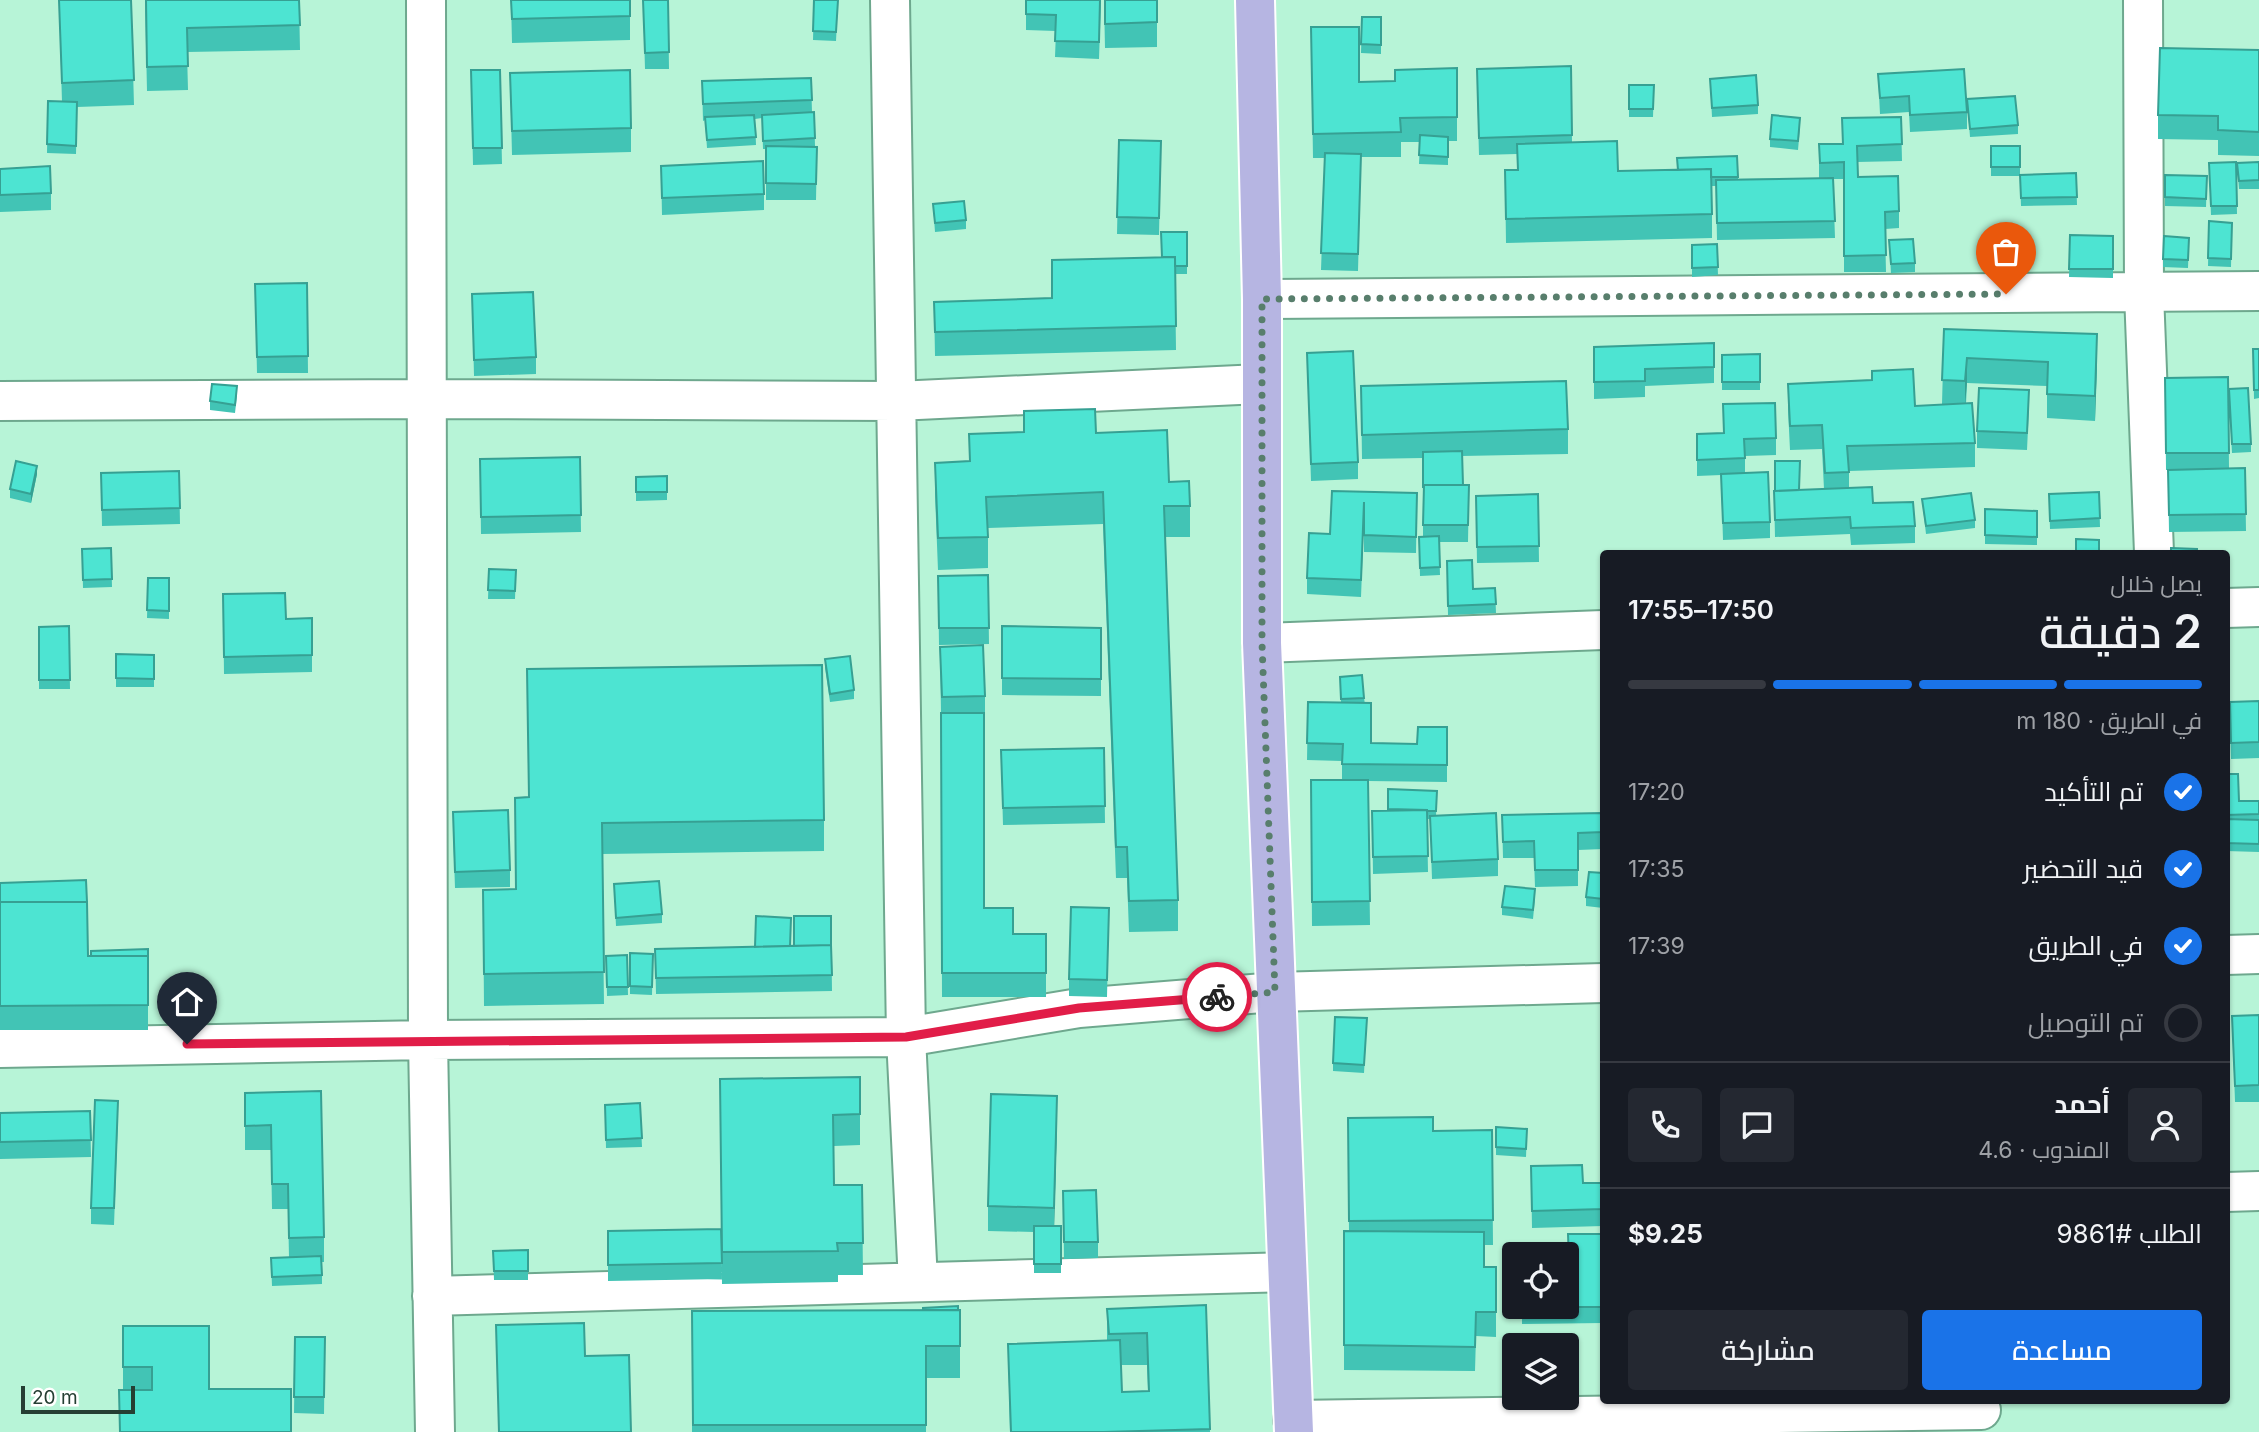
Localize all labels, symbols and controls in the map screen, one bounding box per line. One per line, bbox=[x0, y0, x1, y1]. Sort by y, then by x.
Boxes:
pin bbox=[1976, 222, 2036, 294]
icon: bag bbox=[1987, 233, 2025, 271]
text: يصل خلال bbox=[2110, 570, 2202, 598]
text: 17:50–17:55 bbox=[1628, 594, 1774, 625]
text: 2 دقيقة bbox=[2039, 603, 2202, 659]
text: في الطريق · 180 m bbox=[2016, 707, 2202, 735]
icon: check bbox=[2164, 773, 2202, 811]
text: تم التأكيد bbox=[2044, 776, 2143, 807]
text: 17:20 bbox=[1628, 778, 1685, 806]
icon: check bbox=[2164, 850, 2202, 888]
text: قيد التحضير bbox=[2023, 853, 2143, 884]
text: 17:35 bbox=[1628, 855, 1684, 883]
icon: check bbox=[2164, 927, 2202, 965]
text: في الطريق bbox=[2028, 930, 2143, 961]
text: 17:39 bbox=[1628, 932, 1685, 960]
courier bbox=[1182, 962, 1252, 1032]
pin bbox=[157, 972, 217, 1044]
icon: bike bbox=[1198, 978, 1236, 1016]
icon: home bbox=[168, 983, 206, 1021]
text: تم التوصيل bbox=[2028, 1007, 2143, 1038]
button: phone bbox=[1628, 1088, 1702, 1162]
button: chat bbox=[1720, 1088, 1794, 1162]
text: أحمد bbox=[2054, 1088, 2110, 1119]
button: person bbox=[2128, 1088, 2202, 1162]
text: المندوب · 4.6 bbox=[1978, 1136, 2110, 1164]
text: $9.25 bbox=[1628, 1218, 1703, 1249]
text: الطلب #9861 bbox=[2056, 1218, 2202, 1249]
map controls bbox=[1502, 1242, 1579, 1410]
button: locate bbox=[1502, 1242, 1579, 1319]
button: مشاركة bbox=[1628, 1310, 1908, 1390]
button: مساعدة bbox=[1922, 1310, 2202, 1390]
button: layers bbox=[1502, 1333, 1579, 1410]
scale bar bbox=[21, 1383, 135, 1415]
text: 20 m bbox=[32, 1386, 78, 1409]

